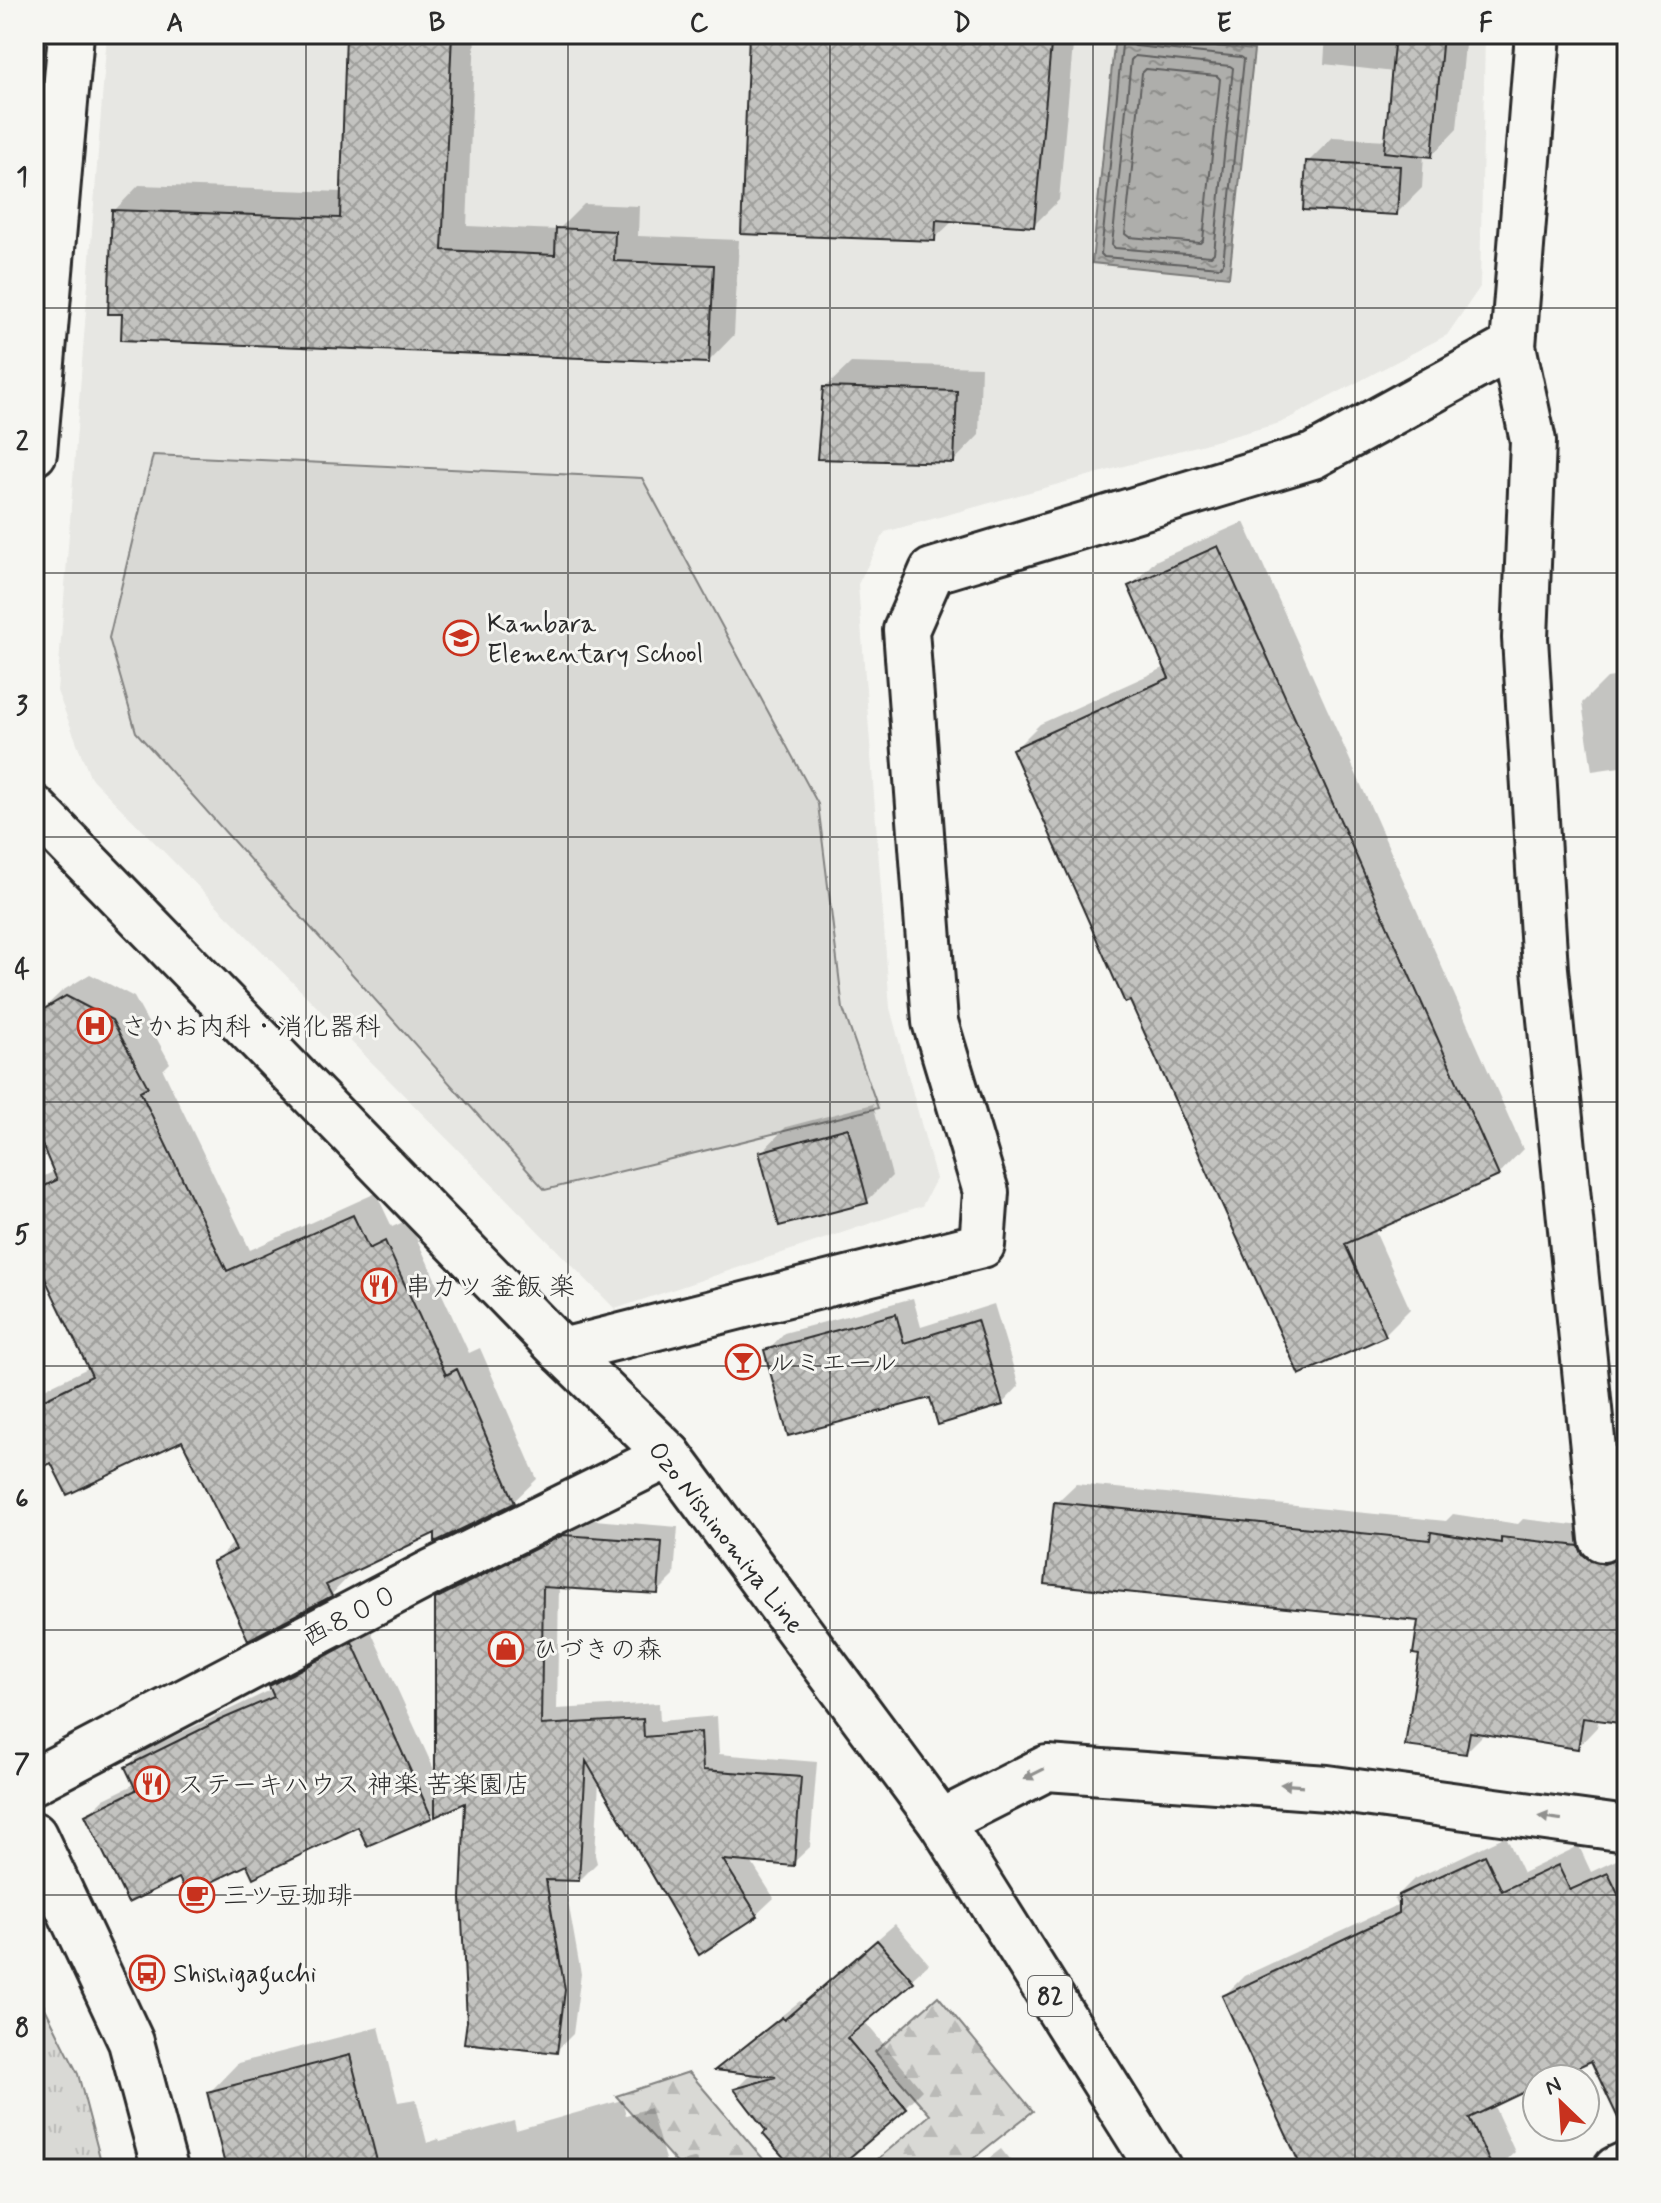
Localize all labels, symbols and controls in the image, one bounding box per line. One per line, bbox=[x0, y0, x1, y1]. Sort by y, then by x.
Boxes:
text: A bbox=[166, 7, 184, 41]
text: B bbox=[429, 7, 445, 41]
text: C bbox=[690, 7, 709, 41]
text: D bbox=[953, 7, 971, 41]
text: E bbox=[1216, 7, 1232, 41]
text: F bbox=[1479, 7, 1493, 41]
text: 1 bbox=[16, 161, 28, 195]
text: 2 bbox=[16, 426, 29, 460]
place label: Kambara Elementary School bbox=[487, 608, 703, 672]
school or university icon: Kambara Elementary School bbox=[442, 619, 480, 657]
text: 3 bbox=[16, 690, 28, 724]
text: 4 bbox=[14, 954, 30, 988]
hospital icon: さかお内科・消化器科 bbox=[76, 1007, 114, 1045]
place label: さかお内科・消化器科 bbox=[121, 1011, 381, 1045]
text: 5 bbox=[14, 1219, 30, 1253]
restaurant icon: 串カツ 釜飯 楽 bbox=[360, 1267, 398, 1305]
place label: 串カツ 釜飯 楽 bbox=[405, 1271, 575, 1305]
bar icon: ルミエール bbox=[724, 1343, 762, 1381]
place label: ルミエール bbox=[769, 1347, 897, 1381]
street label: Ozo Nishinomiya Line bbox=[640, 1435, 811, 1641]
text: 6 bbox=[15, 1483, 29, 1517]
street label: 西８００ bbox=[297, 1577, 405, 1656]
shop icon: ひづきの森 bbox=[487, 1630, 525, 1668]
place label: ひづきの森 bbox=[532, 1634, 662, 1668]
text: 7 bbox=[14, 1748, 30, 1782]
restaurant icon: ステーキハウス 神楽 苦楽園店 bbox=[133, 1765, 171, 1803]
one-way arrow bbox=[1023, 1768, 1046, 1781]
place label: ステーキハウス 神楽 苦楽園店 bbox=[178, 1769, 530, 1803]
one-way arrow bbox=[1279, 1778, 1304, 1791]
one-way arrow bbox=[1537, 1811, 1562, 1824]
cafe icon: 三ツ豆珈琲 bbox=[178, 1876, 216, 1914]
place label: 三ツ豆珈琲 bbox=[223, 1880, 353, 1914]
bus stop icon: Shishigaguchi bbox=[128, 1954, 166, 1992]
place label: Shishigaguchi bbox=[173, 1958, 316, 1995]
road number: 82 bbox=[1028, 1976, 1072, 2016]
text: 8 bbox=[15, 2012, 29, 2046]
north arrow bbox=[1521, 2063, 1601, 2143]
text: N bbox=[1541, 2071, 1566, 2102]

